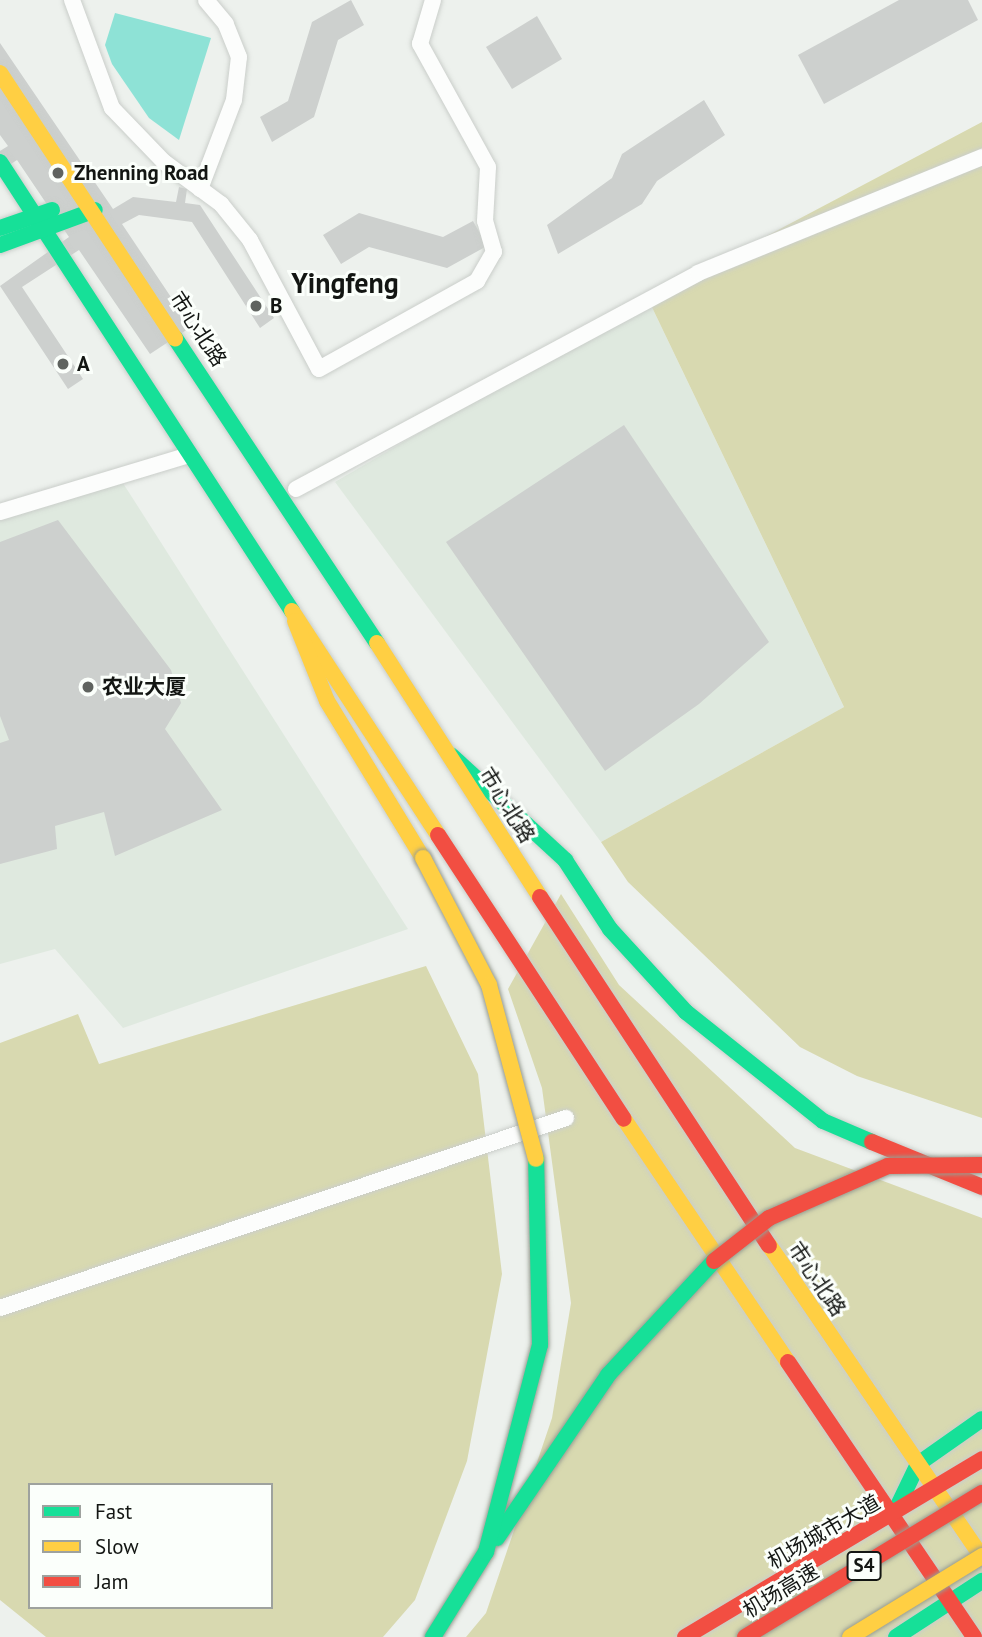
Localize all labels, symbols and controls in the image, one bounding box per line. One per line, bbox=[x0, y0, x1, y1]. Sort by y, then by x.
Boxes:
place label: Zhenning Road bbox=[74, 160, 209, 186]
marker: Zhenning Road bbox=[48, 163, 68, 183]
district label: Yingfeng bbox=[291, 266, 399, 300]
street label: 市心北路 bbox=[165, 287, 231, 371]
place label: B bbox=[270, 293, 282, 319]
marker: B bbox=[248, 298, 264, 314]
place label: A bbox=[77, 351, 90, 377]
marker: A bbox=[55, 356, 71, 372]
place label: 农业大厦 bbox=[102, 674, 186, 700]
marker: 农业大厦 bbox=[80, 679, 96, 695]
street label: 市心北路 bbox=[474, 763, 540, 847]
street label: 市心北路 bbox=[783, 1237, 851, 1321]
legend bbox=[28, 1483, 273, 1609]
street label: 机场城市大道 bbox=[763, 1490, 885, 1574]
text: Fast bbox=[95, 1498, 132, 1525]
text: Slow bbox=[95, 1533, 139, 1560]
road number: S4 bbox=[846, 1550, 882, 1582]
street label: 机场高速 bbox=[739, 1559, 823, 1623]
text: Jam bbox=[95, 1568, 129, 1595]

